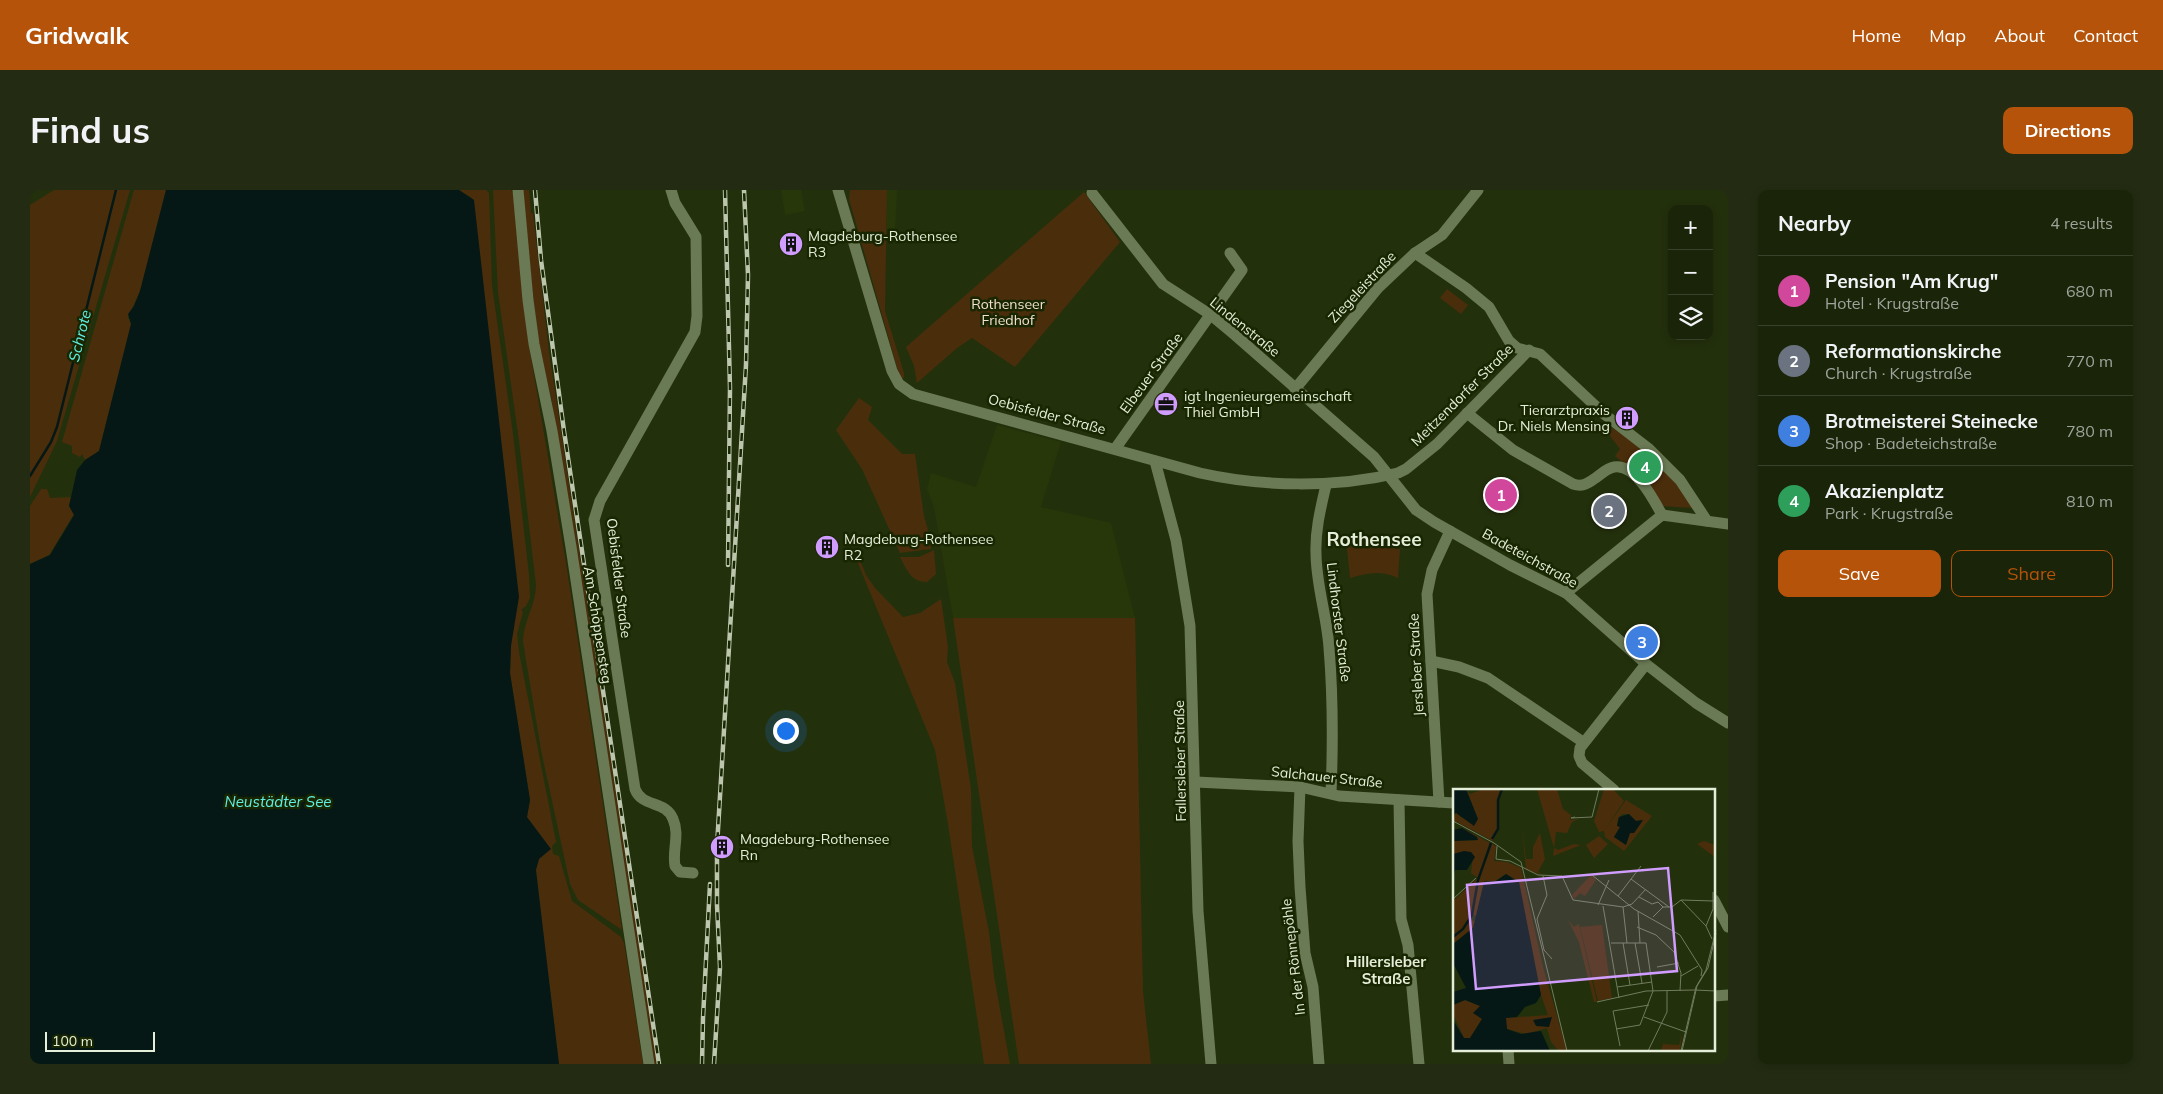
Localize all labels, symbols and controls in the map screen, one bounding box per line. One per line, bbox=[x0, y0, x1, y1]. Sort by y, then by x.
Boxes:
text: Gridwalk bbox=[25, 20, 129, 50]
text: Home bbox=[1851, 24, 1901, 47]
text: Map bbox=[1929, 24, 1966, 47]
text: About bbox=[1994, 24, 2045, 47]
text: Contact bbox=[2073, 24, 2138, 47]
button: Directions bbox=[2003, 107, 2133, 154]
text: Find us bbox=[30, 108, 150, 152]
map controls bbox=[1668, 205, 1713, 340]
button: + bbox=[1668, 205, 1713, 250]
text: Nearby bbox=[1778, 210, 1851, 236]
text: 4 results bbox=[2050, 213, 2113, 233]
place label: Magdeburg-Rothensee R3 bbox=[808, 227, 957, 261]
building icon: Magdeburg-Rothensee R3 bbox=[778, 231, 804, 257]
street label: Ziegeleistraße bbox=[1324, 247, 1400, 327]
button: − bbox=[1668, 250, 1713, 295]
text: Pension "Am Krug" bbox=[1825, 269, 1998, 293]
text: 1 bbox=[1789, 281, 1799, 301]
text: 680 m bbox=[2066, 281, 2113, 301]
street label: Lindenstraße bbox=[1206, 293, 1284, 361]
text: Hotel · Krugstraße bbox=[1825, 293, 1959, 313]
park label: Rothenseer Friedhof bbox=[971, 295, 1046, 329]
button: layers bbox=[1668, 295, 1713, 340]
water label: Schrote bbox=[64, 308, 95, 364]
street label: Elbeuer Straße bbox=[1116, 329, 1186, 417]
text: Reformationskirche bbox=[1825, 339, 2001, 363]
street label: Meitzendorfer Straße bbox=[1407, 340, 1517, 450]
text: 2 bbox=[1789, 351, 1799, 371]
text: 770 m bbox=[2066, 351, 2113, 371]
text: Church · Krugstraße bbox=[1825, 363, 1972, 383]
place label: igt Ingenieurgemeinschaft Thiel GmbH bbox=[1184, 387, 1352, 421]
street label: Oebisfelder Straße bbox=[986, 390, 1108, 438]
office icon: igt Ingenieurgemeinschaft Thiel GmbH bbox=[1153, 391, 1179, 417]
place label: Tierarztpraxis Dr. Niels Mensing bbox=[1498, 401, 1610, 435]
building icon: Tierarztpraxis Dr. Niels Mensing bbox=[1614, 405, 1640, 431]
text: Brotmeisterei Steinecke bbox=[1825, 409, 2038, 433]
text: 3 bbox=[1789, 421, 1799, 441]
text: 780 m bbox=[2066, 421, 2113, 441]
text: Shop · Badeteichstraße bbox=[1825, 433, 1997, 453]
pin: 4 bbox=[1629, 448, 1661, 486]
pin: 1 bbox=[1485, 476, 1517, 514]
text: Akazienplatz bbox=[1825, 479, 1944, 503]
text: 4 bbox=[1789, 491, 1799, 511]
text: 810 m bbox=[2066, 491, 2113, 511]
pin: 2 bbox=[1593, 492, 1625, 530]
text: Park · Krugstraße bbox=[1825, 503, 1953, 523]
street label: Oebisfelder Straße bbox=[603, 517, 635, 639]
street label: Badeteichstraße bbox=[1479, 524, 1581, 592]
district label: Rothensee bbox=[1326, 527, 1422, 551]
place label: Magdeburg-Rothensee R2 bbox=[844, 530, 993, 564]
building icon: Magdeburg-Rothensee R2 bbox=[814, 534, 840, 560]
button: Save bbox=[1778, 550, 1941, 597]
button: Share bbox=[1951, 550, 2113, 597]
street label: Lindhorster Straße bbox=[1323, 561, 1355, 683]
street label: Am Schöppensteg bbox=[580, 565, 616, 685]
street label: Jersleber Straße bbox=[1404, 613, 1428, 717]
pin: 3 bbox=[1626, 623, 1658, 661]
street label: Fallersleber Straße bbox=[1170, 700, 1190, 822]
your location bbox=[773, 718, 799, 744]
street label: Salchauer Straße bbox=[1270, 762, 1384, 792]
inset map bbox=[1453, 789, 1716, 1052]
water label: Neustädter See bbox=[225, 792, 332, 811]
place label: Magdeburg-Rothensee Rn bbox=[740, 830, 889, 864]
building icon: Magdeburg-Rothensee Rn bbox=[709, 834, 735, 860]
street label: In der Rönnepöhle bbox=[1277, 898, 1309, 1016]
district label: Hillersleber Straße bbox=[1346, 952, 1426, 988]
scale bar bbox=[45, 1029, 155, 1052]
text: 100 m bbox=[52, 1032, 93, 1050]

